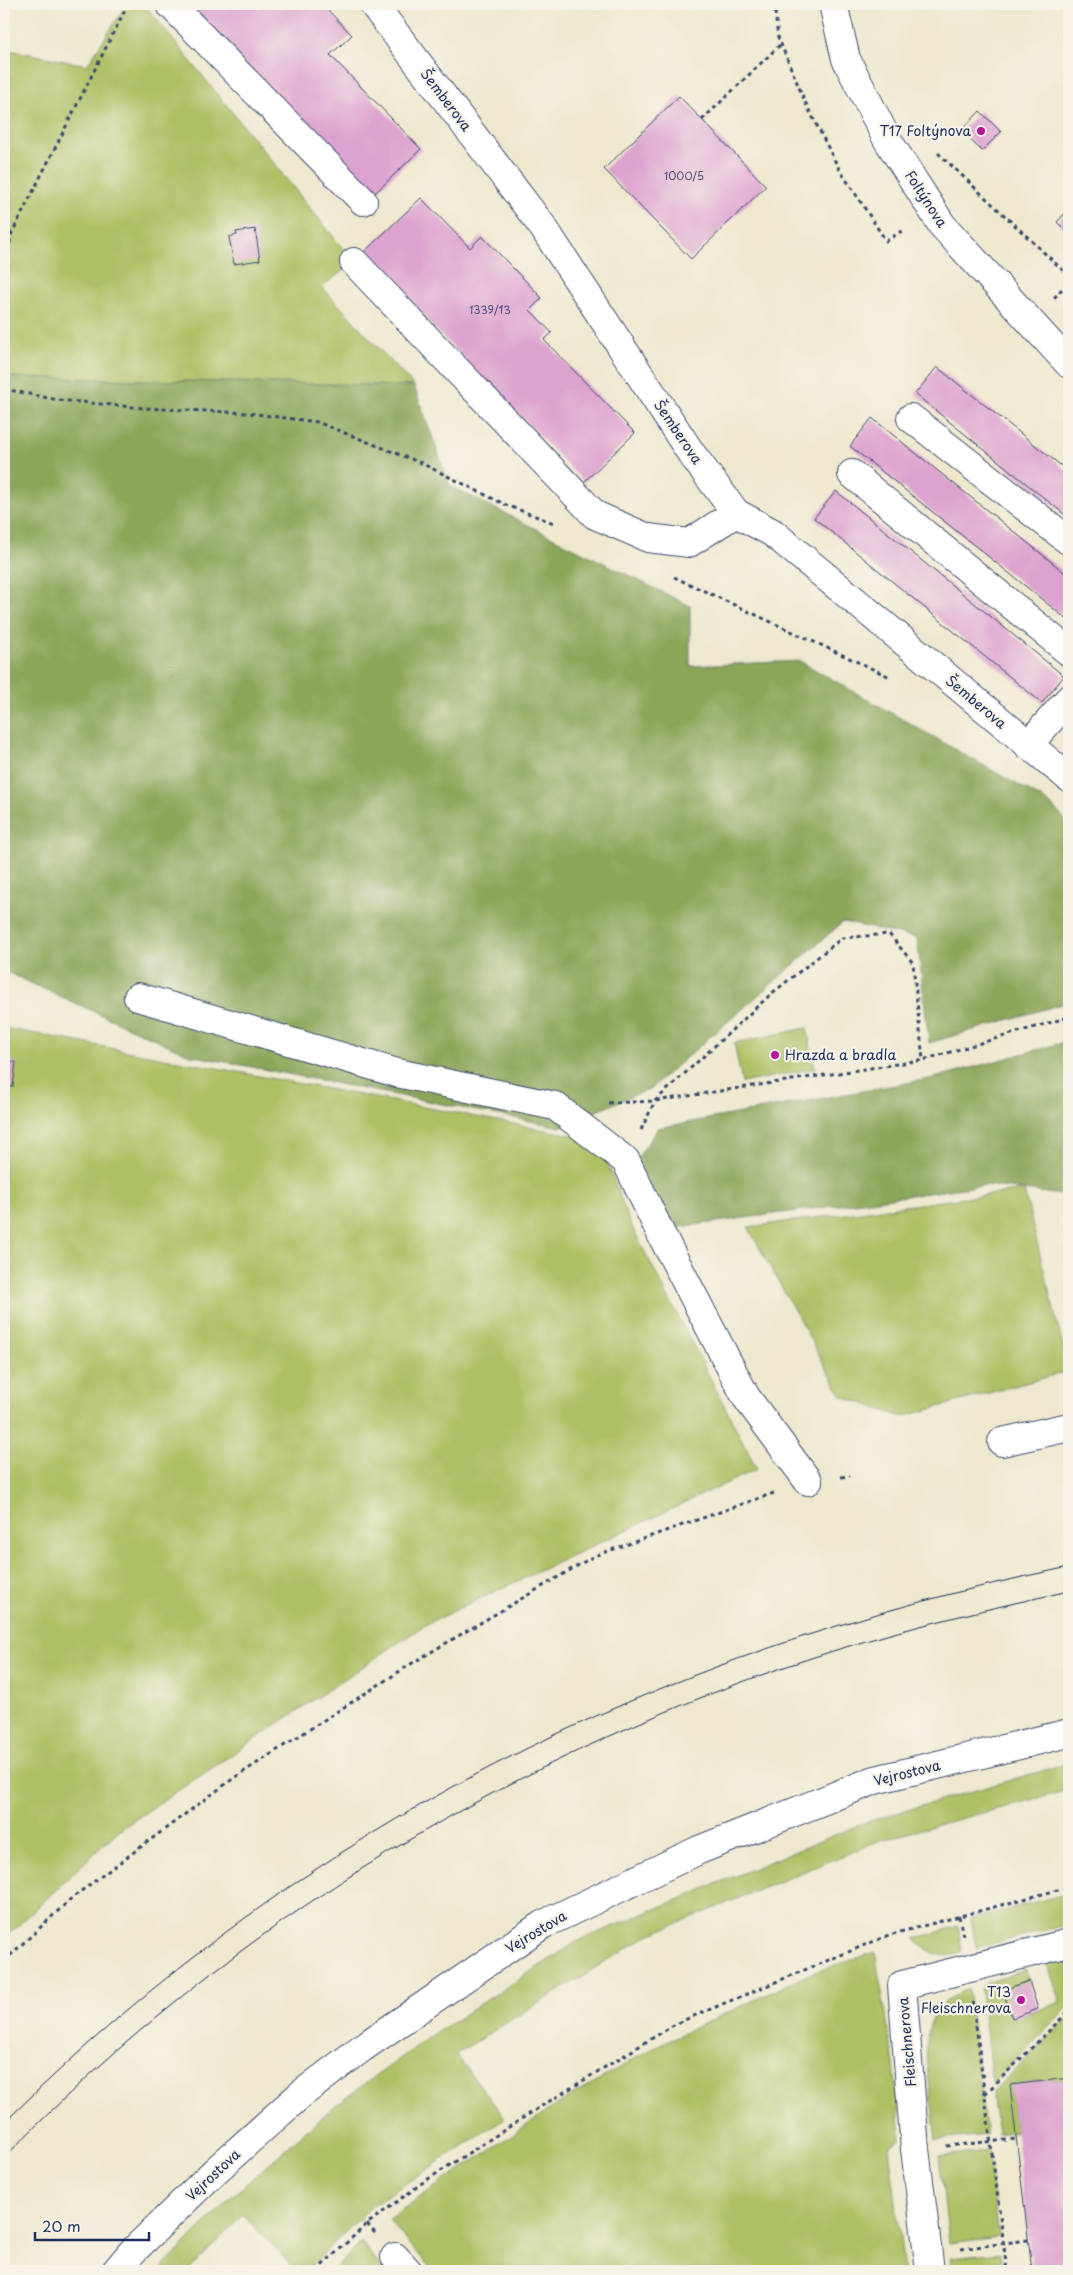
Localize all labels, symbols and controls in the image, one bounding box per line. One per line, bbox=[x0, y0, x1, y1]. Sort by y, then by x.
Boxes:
street label: Šemberova bbox=[416, 64, 477, 136]
place label: T17 Foltýnova bbox=[879, 120, 971, 141]
marker: T17 Foltýnova bbox=[975, 125, 987, 137]
street label: Foltýnova bbox=[900, 166, 953, 232]
house number: 1000/5 bbox=[664, 167, 704, 184]
house number: 1339/13 bbox=[469, 301, 511, 318]
street label: Šemberova bbox=[649, 395, 708, 468]
street label: Šemberova bbox=[941, 670, 1012, 734]
place label: Hrazda a bradla bbox=[785, 1044, 896, 1065]
marker: Hrazda a bradla bbox=[769, 1049, 781, 1061]
street label: Vejrostova bbox=[871, 1754, 943, 1791]
street label: Vejrostova bbox=[501, 1905, 571, 1958]
place label: T13 Fleischnerova bbox=[921, 1981, 1011, 2018]
marker: T13 Fleischnerova bbox=[1015, 1994, 1027, 2006]
street label: Fleischnerova bbox=[892, 1996, 921, 2088]
street label: Vejrostova bbox=[181, 2143, 245, 2206]
scale bar bbox=[35, 2210, 149, 2242]
text: 20 m bbox=[42, 2214, 81, 2237]

